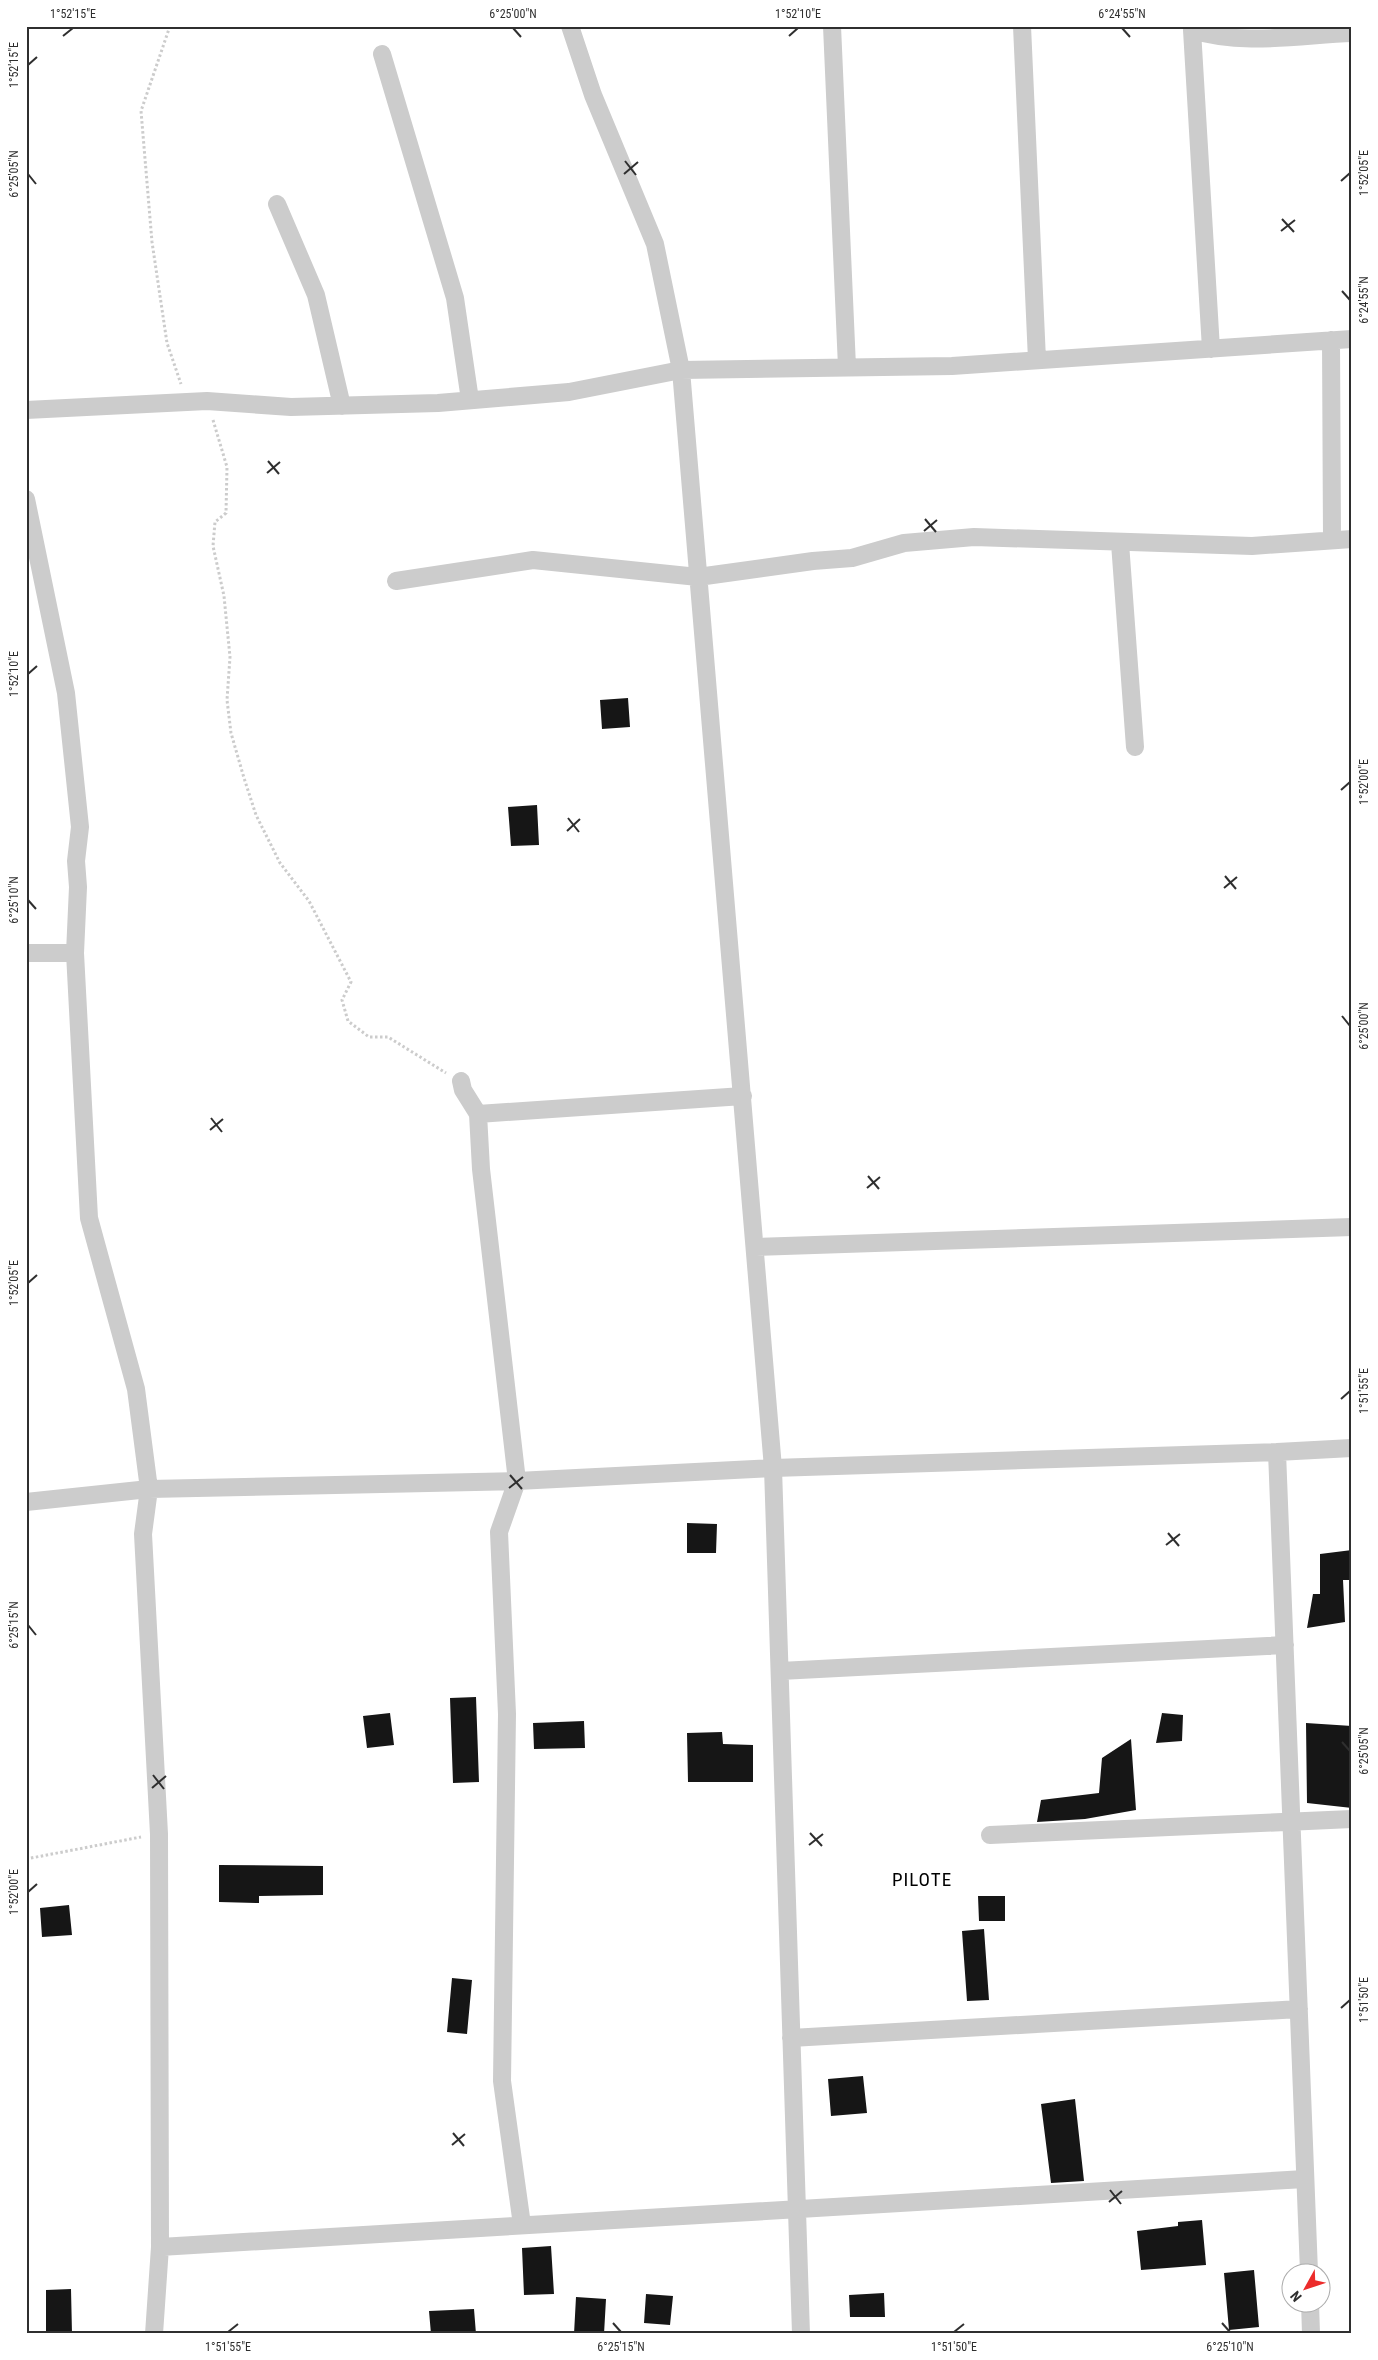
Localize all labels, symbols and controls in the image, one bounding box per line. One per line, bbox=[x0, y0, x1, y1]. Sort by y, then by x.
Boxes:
text: 1°52'15"E bbox=[50, 7, 96, 21]
text: 6°25'00"N bbox=[489, 7, 537, 21]
text: 1°52'10"E bbox=[775, 7, 821, 21]
text: 6°24'55"N bbox=[1098, 7, 1146, 21]
text: 1°52'15"E bbox=[7, 42, 21, 88]
text: 6°25'05"N bbox=[7, 150, 21, 198]
text: 1°52'05"E bbox=[1357, 150, 1371, 196]
text: 6°24'55"N bbox=[1357, 276, 1371, 324]
text: 1°52'10"E bbox=[7, 651, 21, 697]
text: 1°52'00"E bbox=[1357, 759, 1371, 805]
text: 6°25'10"N bbox=[7, 876, 21, 924]
text: 6°25'00"N bbox=[1357, 1002, 1371, 1050]
text: 1°52'05"E bbox=[7, 1260, 21, 1306]
text: 1°51'55"E bbox=[1357, 1368, 1371, 1414]
text: 6°25'15"N bbox=[7, 1601, 21, 1649]
text: 6°25'05"N bbox=[1357, 1727, 1371, 1775]
district label: PILOTE bbox=[892, 1868, 952, 1891]
text: 1°52'00"E bbox=[7, 1869, 21, 1915]
text: 1°51'50"E bbox=[1357, 1977, 1371, 2023]
north arrow bbox=[1280, 2262, 1330, 2312]
text: N bbox=[1287, 2288, 1305, 2305]
text: 1°51'55"E bbox=[205, 2340, 251, 2354]
text: 6°25'15"N bbox=[597, 2340, 645, 2354]
text: 1°51'50"E bbox=[931, 2340, 977, 2354]
text: 6°25'10"N bbox=[1206, 2340, 1254, 2354]

